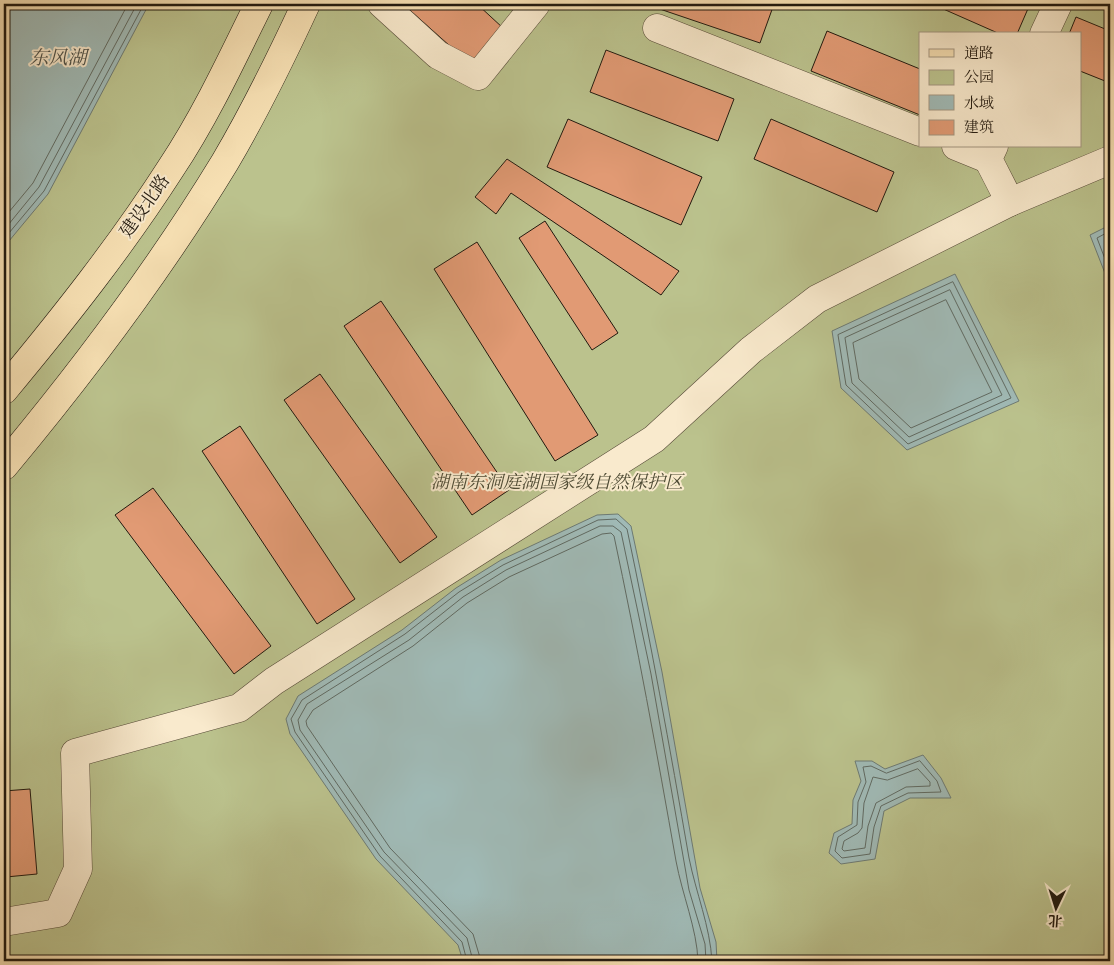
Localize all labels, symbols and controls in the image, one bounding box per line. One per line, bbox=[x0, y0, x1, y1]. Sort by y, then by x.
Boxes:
legend bbox=[919, 32, 1082, 148]
text: 道路 bbox=[964, 43, 994, 63]
water label: 东风湖 bbox=[29, 45, 89, 71]
text: 公园 bbox=[964, 67, 994, 87]
text: 水域 bbox=[964, 93, 994, 113]
text: 建筑 bbox=[964, 117, 994, 137]
street label: 建设北路 bbox=[114, 169, 176, 243]
park label: 湖南东洞庭湖国家级自然保护区 bbox=[431, 470, 685, 495]
north arrow bbox=[1032, 882, 1082, 932]
text: 北 bbox=[1047, 911, 1063, 930]

